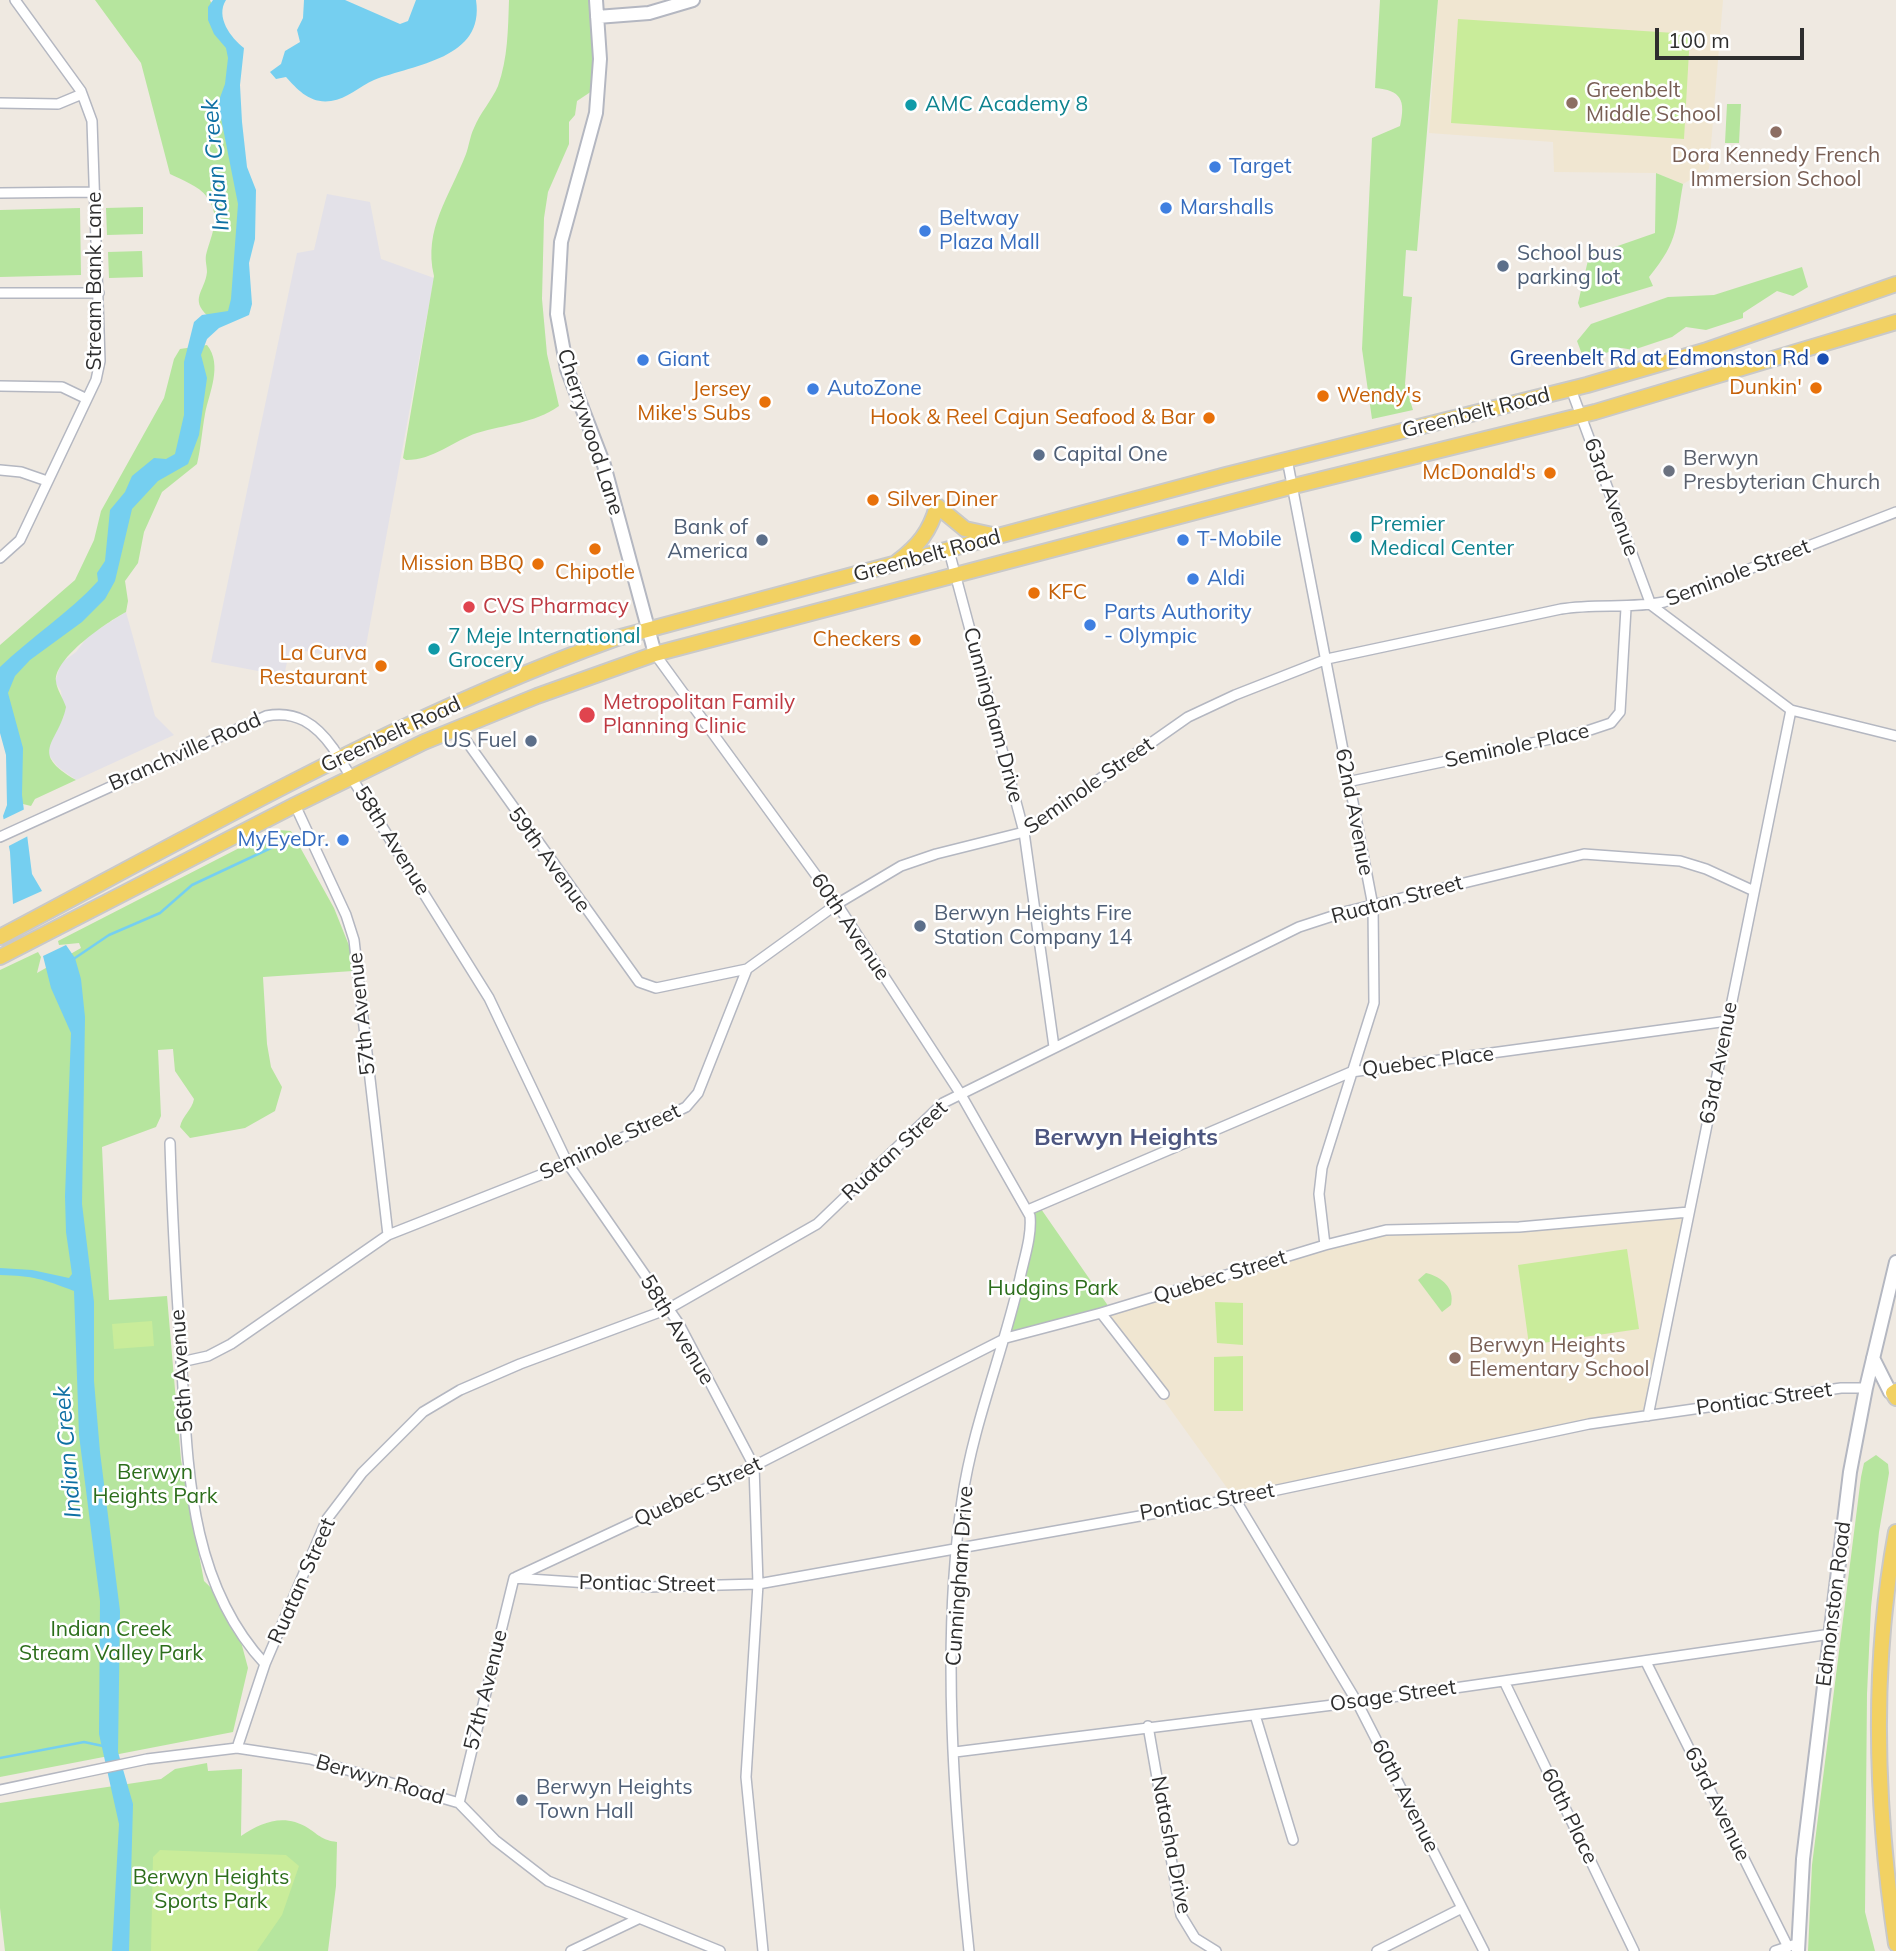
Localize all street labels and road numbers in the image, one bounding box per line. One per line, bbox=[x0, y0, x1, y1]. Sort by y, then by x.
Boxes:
street label: Stream Bank Lane bbox=[82, 191, 108, 371]
street label: Cherrywood Lane bbox=[551, 346, 629, 518]
street label: Greenbelt Road bbox=[1400, 382, 1552, 444]
street label: 63rd Avenue bbox=[1578, 434, 1644, 560]
street label: Greenbelt Road bbox=[851, 524, 1003, 588]
street label: Seminole Street bbox=[1662, 534, 1814, 612]
street label: Cunningham Drive bbox=[957, 625, 1029, 805]
street label: Greenbelt Road bbox=[317, 692, 465, 778]
street label: Branchville Road bbox=[105, 707, 265, 797]
street label: Seminole Place bbox=[1442, 718, 1592, 774]
street label: Seminole Street bbox=[1019, 732, 1159, 840]
street label: 62nd Avenue bbox=[1329, 746, 1379, 878]
street label: 58th Avenue bbox=[349, 782, 435, 900]
street label: 59th Avenue bbox=[503, 803, 595, 917]
street label: 60th Avenue bbox=[805, 869, 895, 985]
street label: Ruatan Street bbox=[1329, 870, 1465, 930]
street label: 57th Avenue bbox=[343, 951, 381, 1077]
street label: 63rd Avenue bbox=[1695, 1000, 1743, 1126]
street label: Quebec Place bbox=[1361, 1041, 1495, 1083]
street label: Ruatan Street bbox=[837, 1096, 953, 1206]
street label: Seminole Street bbox=[536, 1098, 684, 1186]
street label: Quebec Street bbox=[1150, 1245, 1290, 1309]
street label: 58th Avenue bbox=[634, 1271, 720, 1389]
street label: 56th Avenue bbox=[165, 1309, 199, 1433]
street label: Pontiac Street bbox=[1695, 1377, 1833, 1421]
street label: Quebec Street bbox=[630, 1451, 766, 1533]
street label: Pontiac Street bbox=[1138, 1478, 1276, 1526]
street label: Cunningham Drive bbox=[941, 1485, 979, 1667]
street label: Ruatan Street bbox=[263, 1514, 341, 1648]
street label: Edmonston Road bbox=[1811, 1520, 1857, 1688]
street label: Pontiac Street bbox=[579, 1570, 715, 1598]
street label: 57th Avenue bbox=[459, 1627, 513, 1753]
street label: Osage Street bbox=[1328, 1675, 1458, 1717]
street label: 60th Avenue bbox=[1366, 1735, 1444, 1857]
street label: 63rd Avenue bbox=[1679, 1743, 1755, 1865]
street label: Berwyn Road bbox=[313, 1750, 447, 1810]
street label: 60th Place bbox=[1535, 1764, 1603, 1868]
street label: Natasha Drive bbox=[1145, 1774, 1197, 1916]

